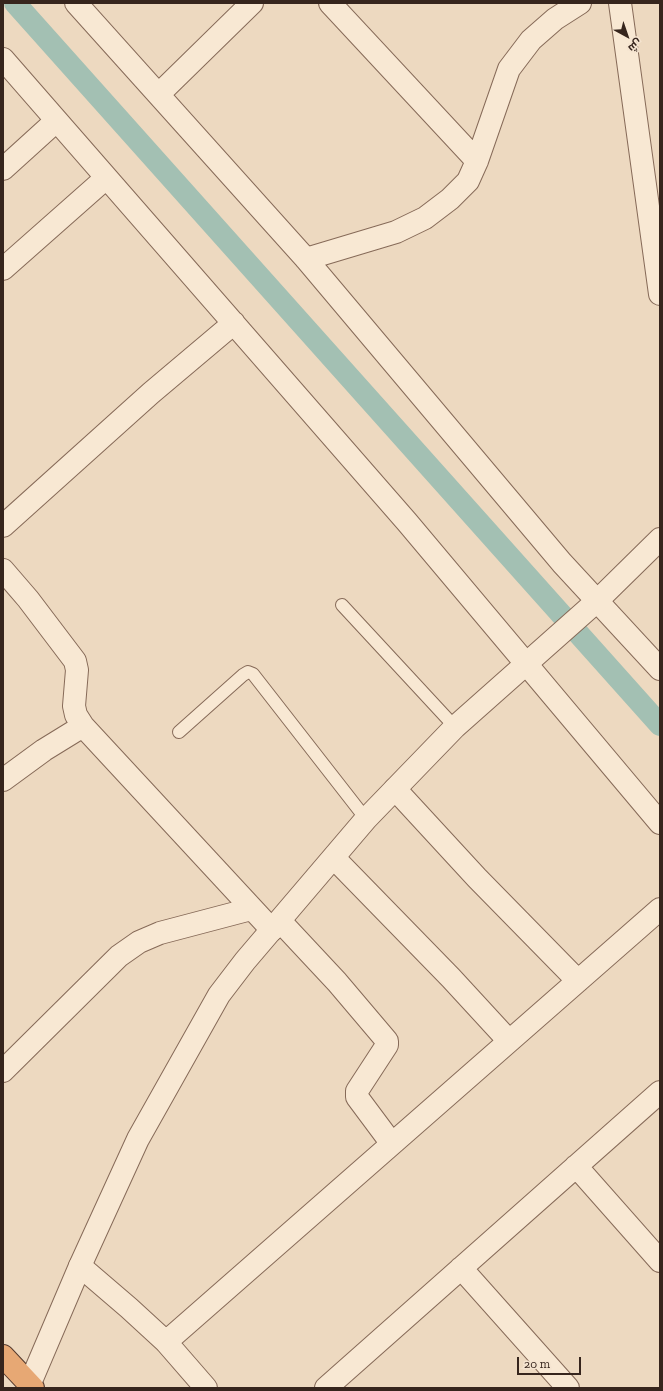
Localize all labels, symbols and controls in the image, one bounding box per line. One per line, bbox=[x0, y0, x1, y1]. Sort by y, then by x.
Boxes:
north arrow bbox=[607, 16, 647, 56]
text: ش bbox=[625, 36, 645, 55]
scale bar bbox=[519, 1349, 583, 1375]
text: 20 m bbox=[524, 1357, 550, 1371]

